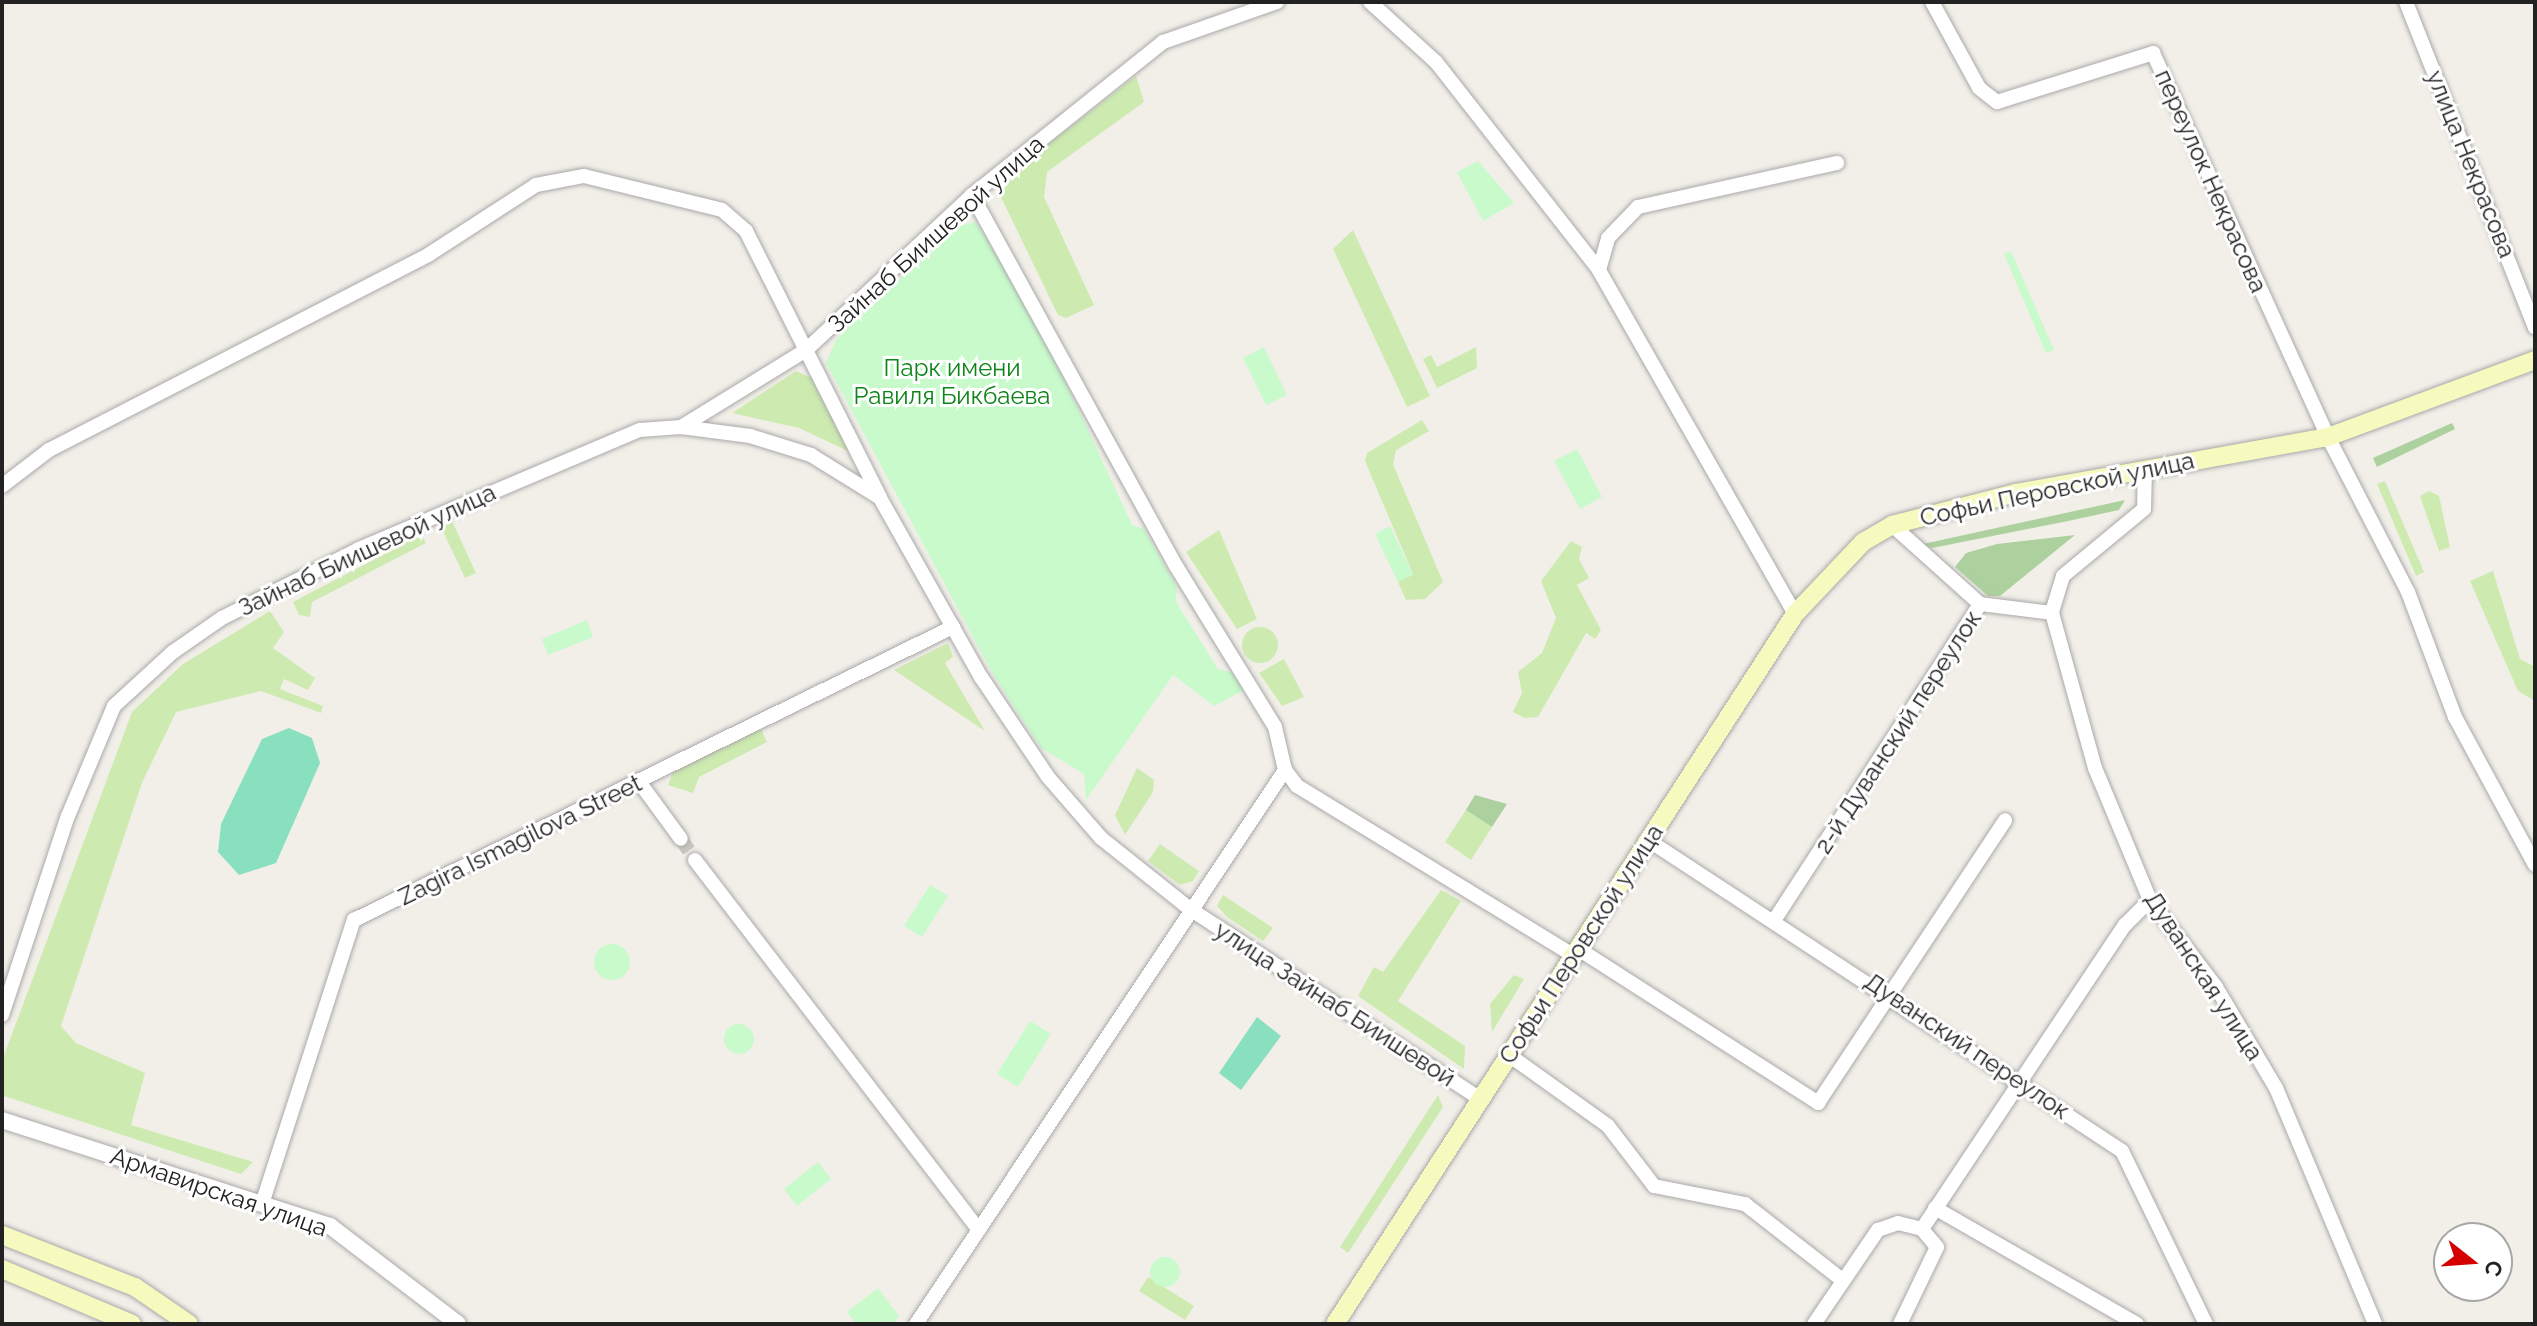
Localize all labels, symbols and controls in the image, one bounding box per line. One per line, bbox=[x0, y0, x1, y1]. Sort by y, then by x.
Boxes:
street label: переулок Некрасова bbox=[2149, 65, 2273, 297]
street label: улица Некрасова bbox=[2420, 66, 2522, 262]
street label: Зайнаб Биишевой улица bbox=[822, 129, 1050, 339]
park label: Парк имени Равиля Бикбаева bbox=[854, 354, 1050, 410]
street label: Софьи Перовской улица bbox=[1917, 446, 2197, 532]
street label: Зайнаб Биишевой улица bbox=[234, 478, 500, 622]
street label: 2-й Дуванский переулок bbox=[1809, 605, 1987, 859]
street label: Zagira Ismagilova Street bbox=[394, 769, 646, 911]
street label: Софьи Перовской улица bbox=[1493, 819, 1669, 1069]
street label: Дуванская улица bbox=[2139, 886, 2269, 1066]
street label: улица Зайнаб Биишевой bbox=[1209, 915, 1461, 1093]
street label: Дуванский переулок bbox=[1859, 967, 2075, 1125]
street label: Армавирская улица bbox=[107, 1141, 331, 1243]
north arrow bbox=[2433, 1222, 2513, 1302]
text: С bbox=[2479, 1257, 2509, 1279]

